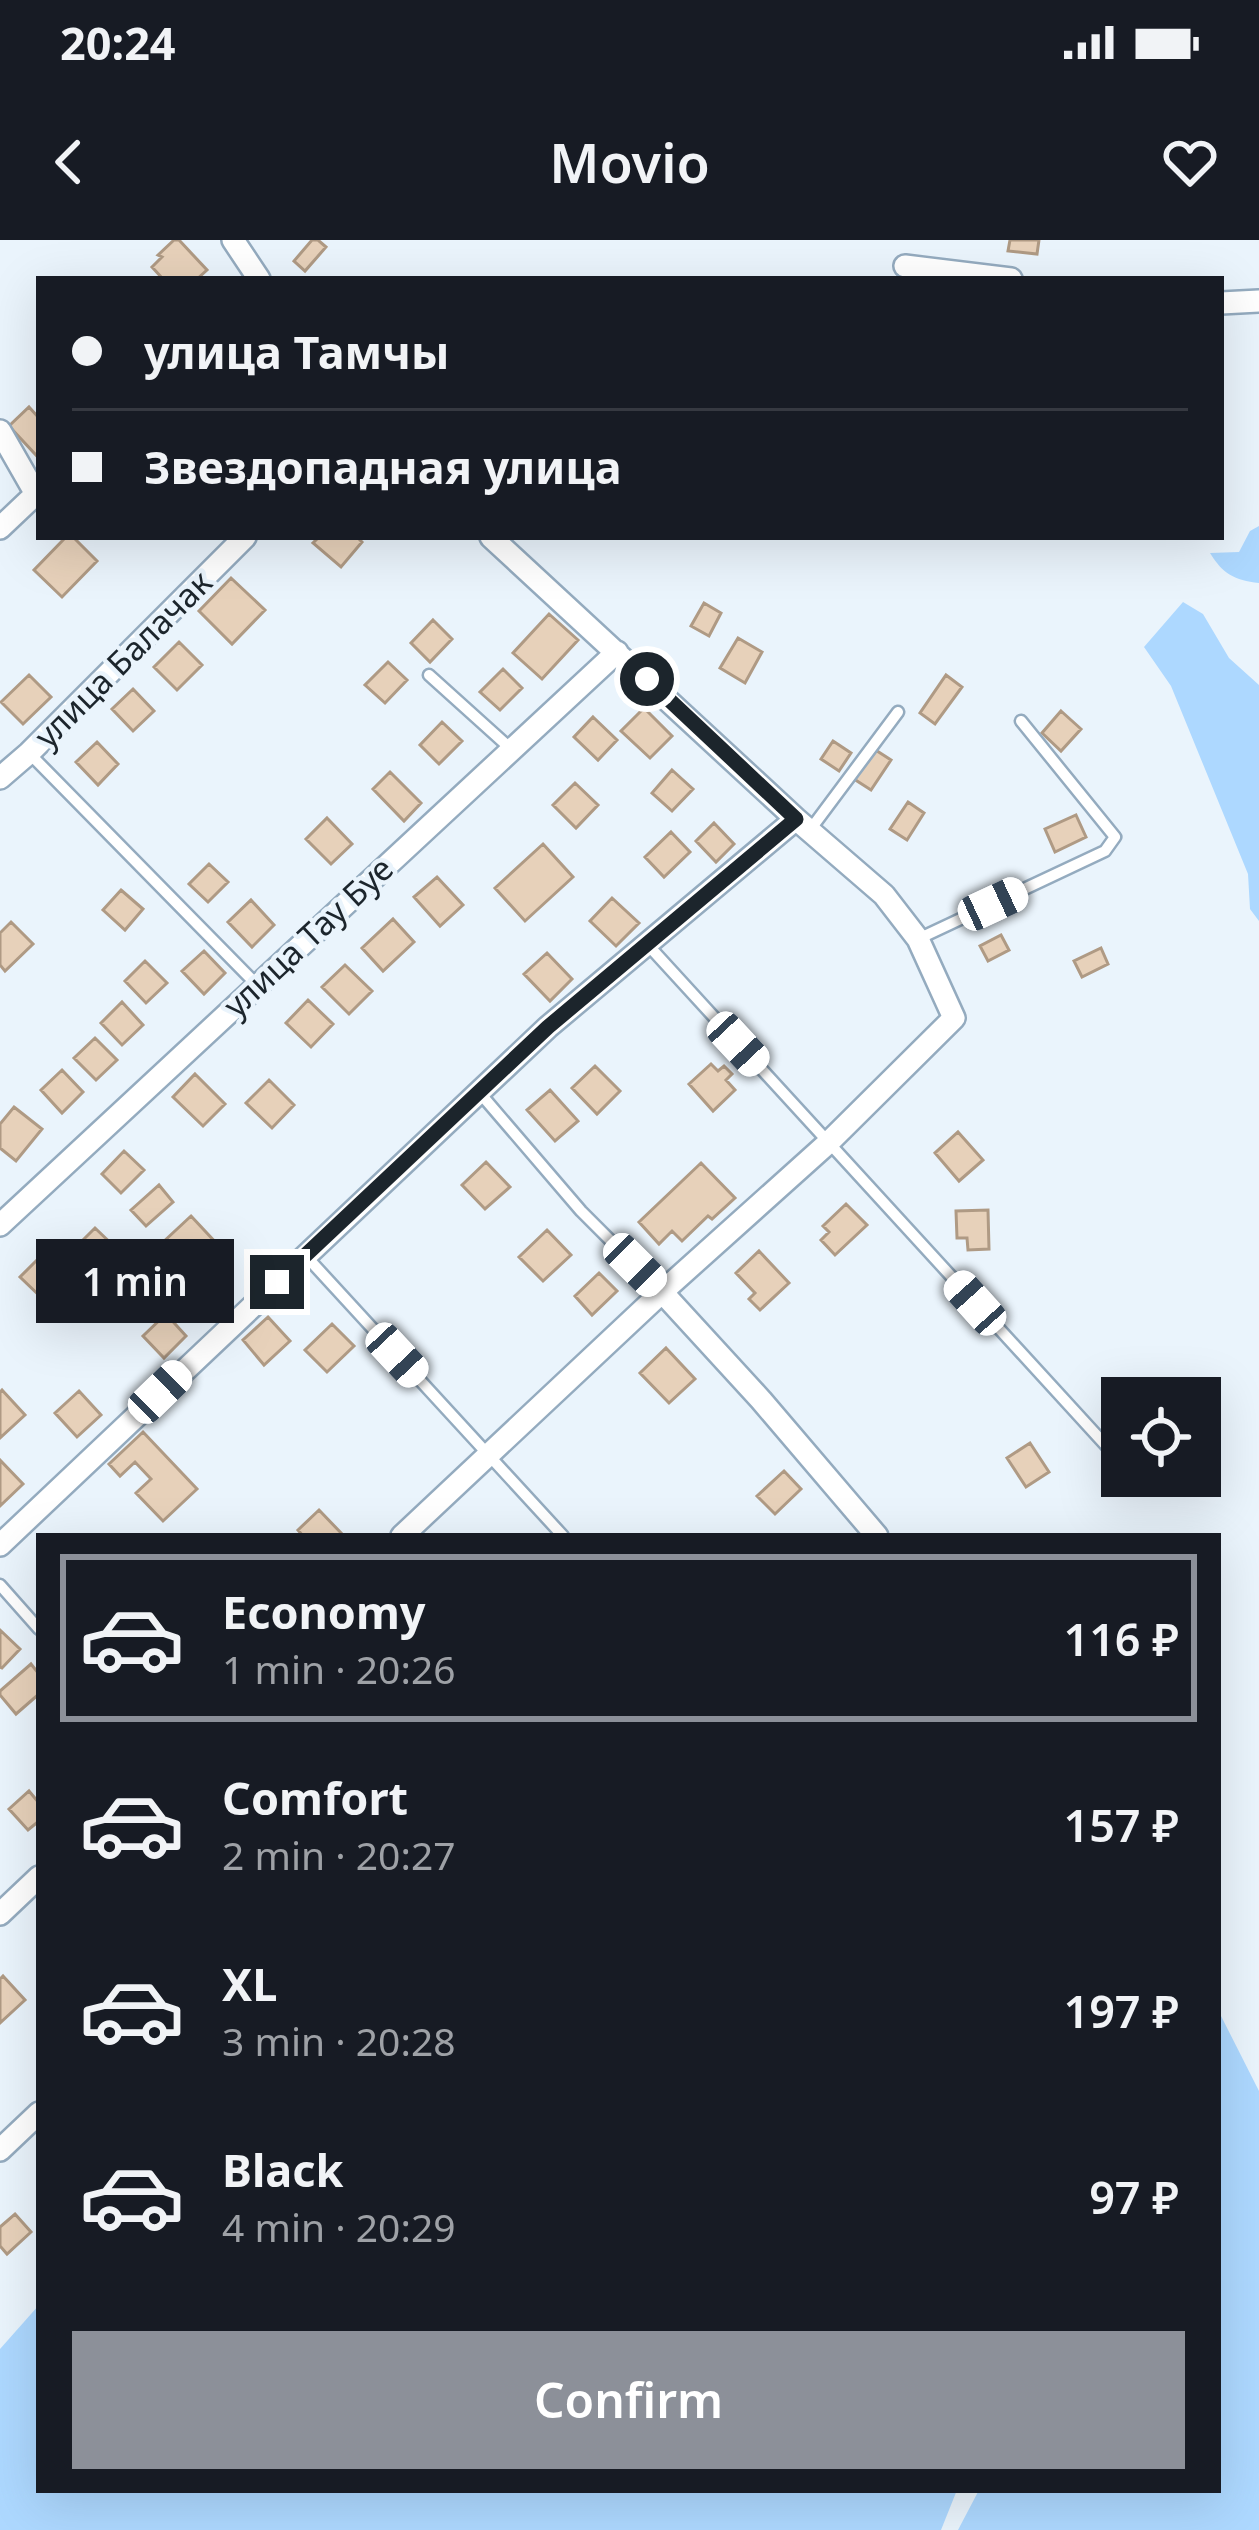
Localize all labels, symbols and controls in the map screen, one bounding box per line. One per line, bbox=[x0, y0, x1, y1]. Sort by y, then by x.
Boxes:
text: 20:24 bbox=[60, 12, 176, 73]
text: Movio bbox=[549, 125, 710, 199]
icon: back bbox=[36, 129, 102, 195]
icon: heart bbox=[1157, 129, 1223, 195]
text: улица Тамчы bbox=[144, 321, 449, 382]
text: Звездопадная улица bbox=[144, 436, 621, 497]
street label: улица Балачак bbox=[24, 560, 222, 757]
route start bbox=[620, 652, 674, 706]
street label: улица Тау Буе bbox=[213, 846, 402, 1027]
car bbox=[953, 872, 1033, 936]
car bbox=[700, 1005, 776, 1083]
car bbox=[597, 1227, 673, 1303]
callout: 1 min bbox=[37, 1240, 235, 1324]
text: 1 min bbox=[82, 1254, 188, 1307]
route end bbox=[250, 1255, 304, 1309]
car bbox=[938, 1264, 1012, 1342]
car bbox=[359, 1316, 435, 1394]
car bbox=[122, 1354, 198, 1430]
map controls bbox=[1101, 1377, 1221, 1497]
button: locate bbox=[1101, 1377, 1221, 1497]
text: Economy bbox=[222, 1581, 426, 1642]
icon: car bbox=[78, 1584, 186, 1692]
text: 116 ₽ bbox=[1063, 1608, 1179, 1669]
text: 1 min · 20:26 bbox=[222, 1642, 456, 1695]
text: Comfort bbox=[222, 1767, 408, 1828]
icon: car bbox=[78, 1770, 186, 1878]
text: 157 ₽ bbox=[1063, 1794, 1179, 1855]
text: 2 min · 20:27 bbox=[222, 1828, 456, 1881]
text: XL bbox=[222, 1953, 277, 2014]
icon: car bbox=[78, 1956, 186, 2064]
text: 197 ₽ bbox=[1063, 1980, 1179, 2041]
text: 3 min · 20:28 bbox=[222, 2014, 456, 2067]
text: Black bbox=[222, 2139, 343, 2200]
icon: car bbox=[78, 2142, 186, 2250]
text: 97 ₽ bbox=[1089, 2166, 1179, 2227]
text: 4 min · 20:29 bbox=[222, 2200, 456, 2253]
button: Confirm bbox=[72, 2331, 1185, 2469]

